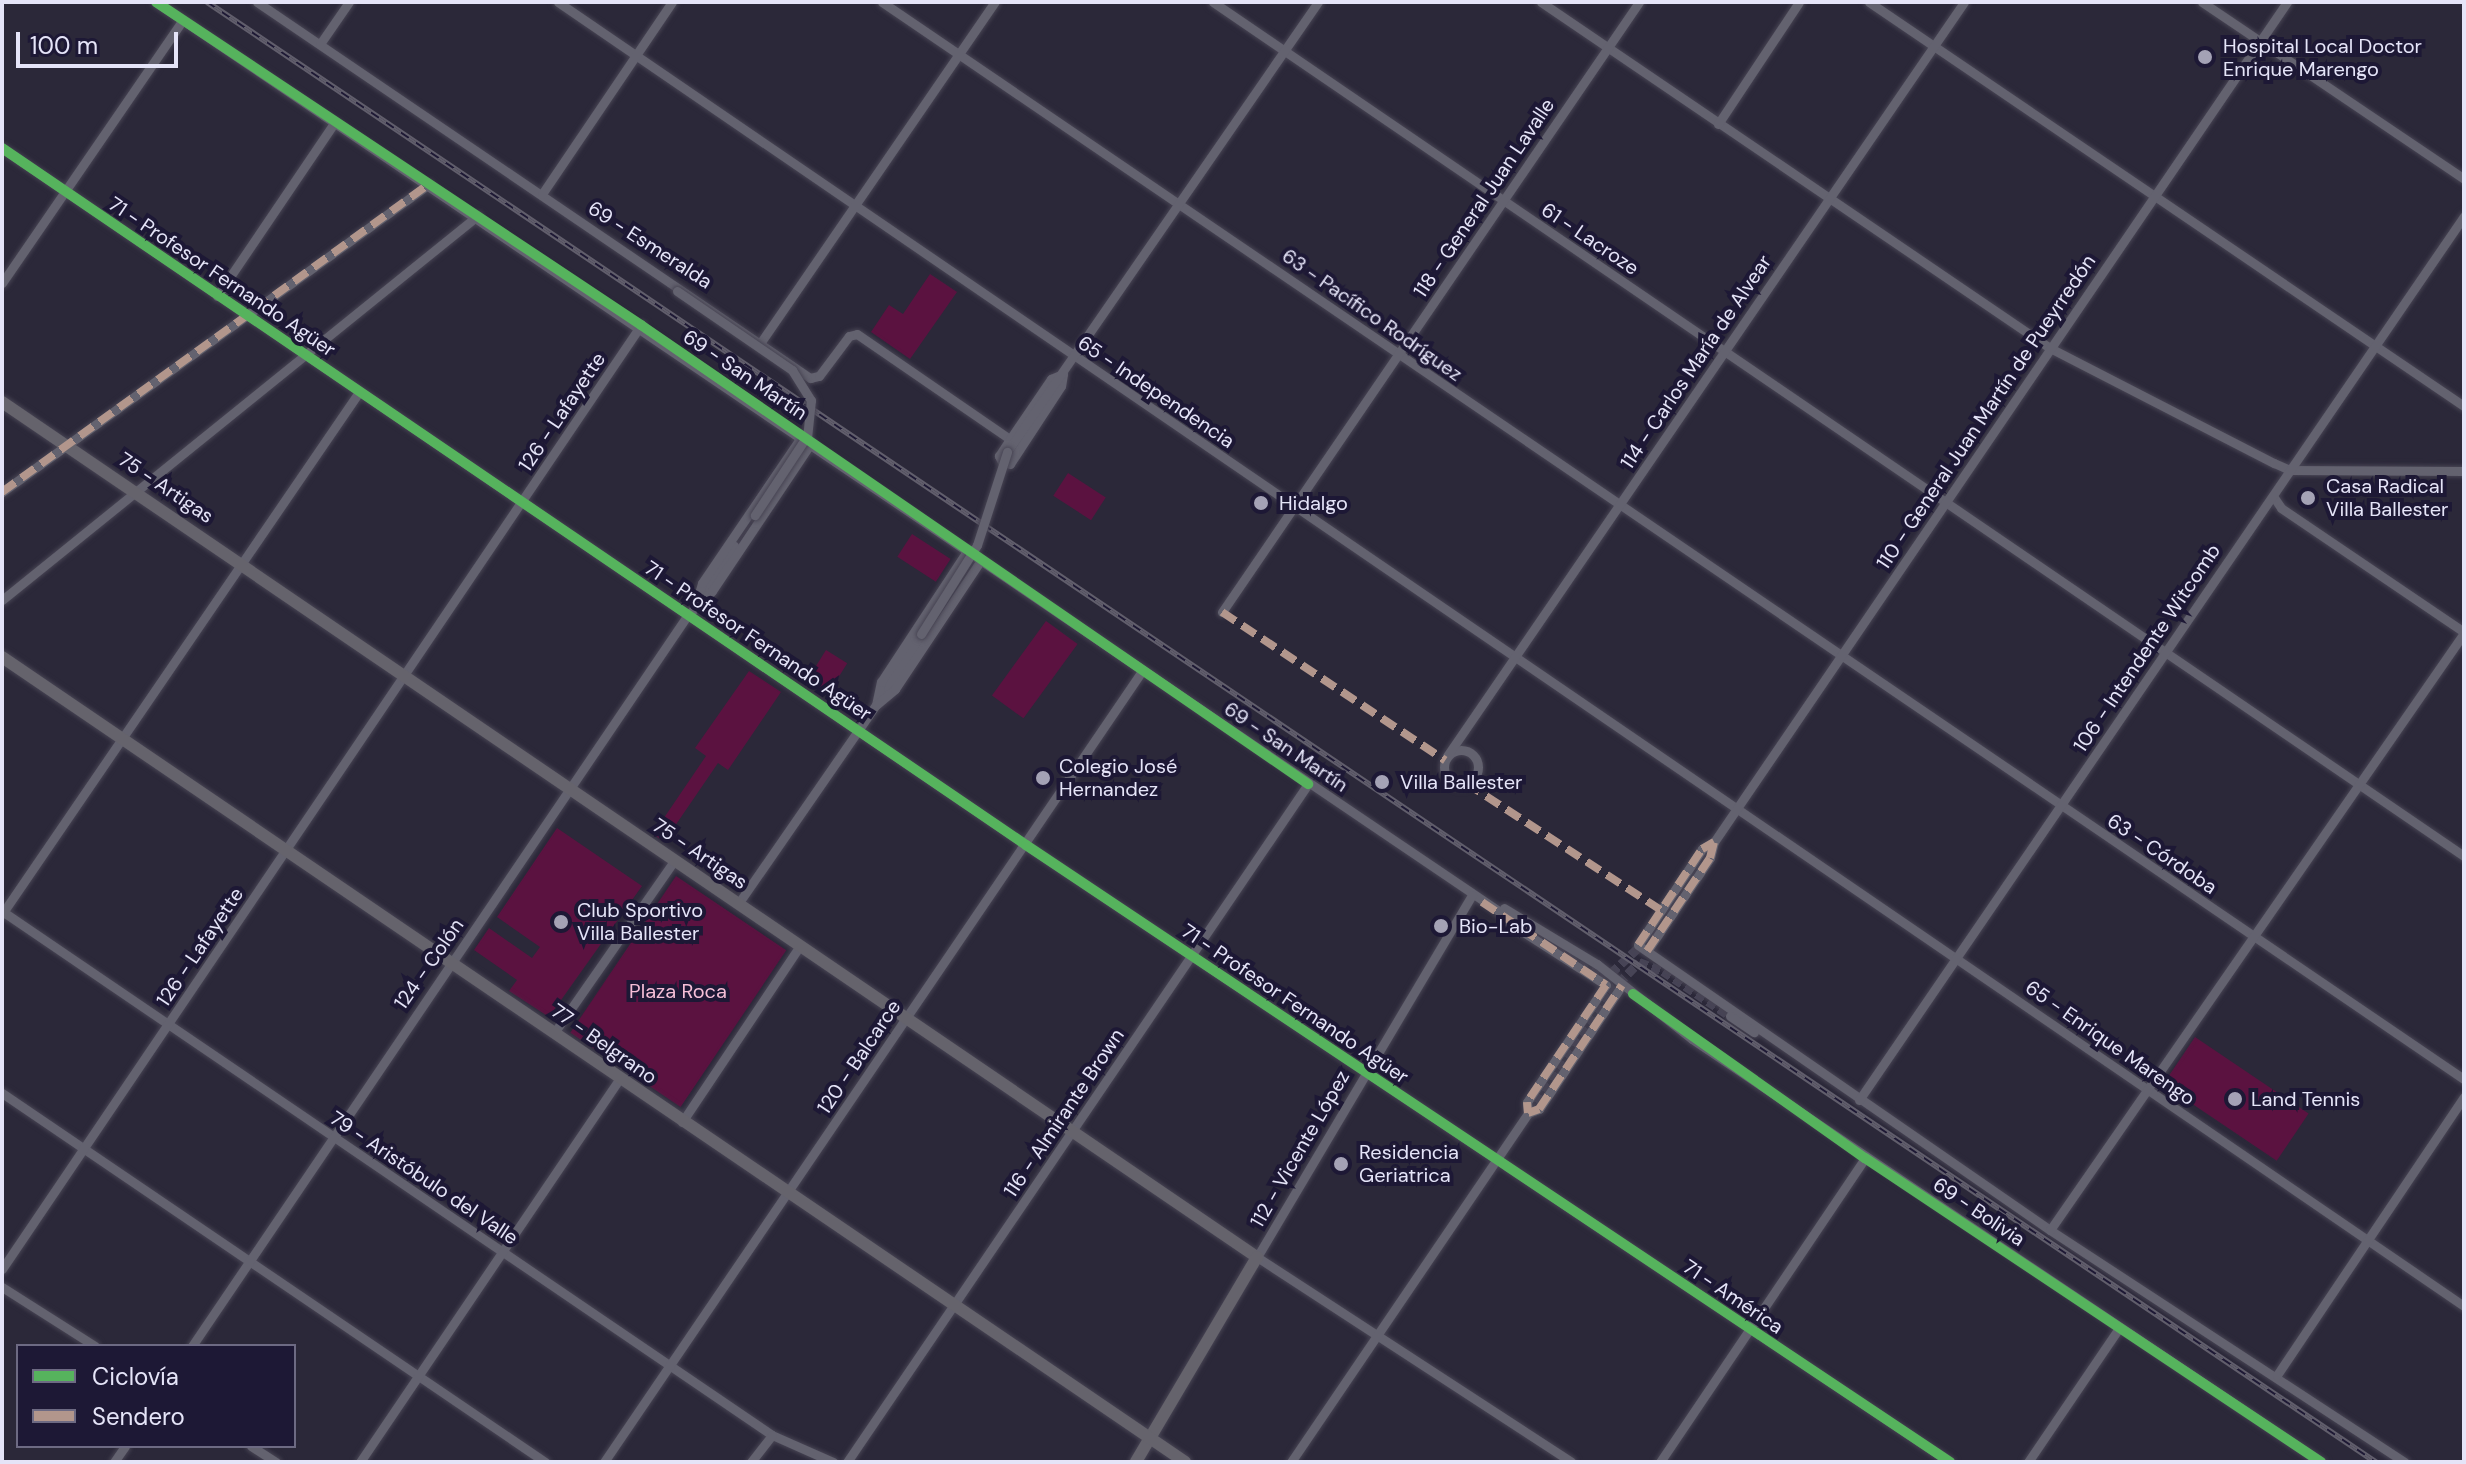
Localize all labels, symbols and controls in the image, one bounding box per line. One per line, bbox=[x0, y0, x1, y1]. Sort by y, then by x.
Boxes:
scale bar bbox=[20, 16, 182, 66]
text: 100 m bbox=[30, 30, 98, 61]
place label: Hospital Local Doctor Enrique Marengo bbox=[2223, 34, 2422, 81]
marker: Hospital Local Doctor Enrique Marengo bbox=[2194, 46, 2216, 68]
street label: 118 - General Juan Lavalle bbox=[1408, 94, 1560, 302]
street label: 71 - Profesor Fernando Agüer bbox=[104, 192, 340, 362]
street label: 69 - Esmeralda bbox=[584, 196, 716, 294]
street label: 61 - Lacroze bbox=[1537, 198, 1643, 280]
street label: 63 - Pacífico Rodríguez bbox=[1277, 244, 1467, 386]
street label: 110 - General Juan Martín de Pueyrredón bbox=[1871, 250, 2101, 574]
street label: 114 - Carlos María de Alvear bbox=[1615, 251, 1777, 473]
street label: 69 - San Martín bbox=[678, 325, 812, 425]
street label: 65 - Independencia bbox=[1073, 331, 1239, 453]
street label: 126 - Lafayette bbox=[513, 348, 611, 476]
street label: 75 - Artigas bbox=[114, 448, 218, 528]
place label: Casa Radical Villa Ballester bbox=[2326, 474, 2448, 521]
marker: Casa Radical Villa Ballester bbox=[2297, 487, 2319, 509]
place label: Hidalgo bbox=[1279, 491, 1348, 515]
marker: Hidalgo bbox=[1250, 492, 1272, 514]
street label: 106 - Intendente Witcomb bbox=[2068, 540, 2226, 756]
street label: 71 - Profesor Fernando Agüer bbox=[640, 556, 876, 726]
street label: 69 - San Martín bbox=[1219, 697, 1353, 797]
place label: Colegio José Hernandez bbox=[1059, 754, 1177, 801]
marker: Colegio José Hernandez bbox=[1034, 769, 1052, 787]
place label: Villa Ballester bbox=[1400, 770, 1522, 794]
marker: Villa Ballester bbox=[1371, 771, 1393, 793]
street label: 63 - Córdoba bbox=[2103, 809, 2221, 899]
street label: 75 - Artigas bbox=[648, 814, 752, 894]
street label: 126 - Lafayette bbox=[151, 883, 249, 1011]
place label: Club Sportivo Villa Ballester bbox=[577, 898, 703, 945]
marker: Club Sportivo Villa Ballester bbox=[552, 913, 570, 931]
street label: 124 - Colón bbox=[389, 914, 469, 1014]
place label: Bio-Lab bbox=[1459, 914, 1532, 938]
marker: Bio-Lab bbox=[1430, 915, 1452, 937]
street label: 71 - Profesor Fernando Agüer bbox=[1177, 919, 1413, 1089]
street label: 65 - Enrique Marengo bbox=[2021, 975, 2199, 1111]
park label: Plaza Roca bbox=[629, 979, 727, 1003]
street label: 120 - Balcarce bbox=[812, 995, 906, 1119]
street label: 77 - Belgrano bbox=[547, 999, 661, 1089]
street label: 116 - Almirante Brown bbox=[999, 1024, 1129, 1202]
street label: 112 - Vicente López bbox=[1245, 1066, 1355, 1232]
place label: Land Tennis bbox=[2251, 1087, 2360, 1111]
marker: Land Tennis bbox=[2226, 1090, 2244, 1108]
street label: 79 - Aristóbulo del Valle bbox=[326, 1106, 522, 1250]
place label: Residencia Geriatrica bbox=[1359, 1140, 1459, 1187]
marker: Residencia Geriatrica bbox=[1330, 1153, 1352, 1175]
street label: 69 - Bolivia bbox=[1929, 1173, 2029, 1251]
street label: 71 - América bbox=[1678, 1255, 1788, 1339]
legend bbox=[16, 1344, 296, 1448]
text: Ciclovía bbox=[92, 1361, 179, 1392]
text: Sendero bbox=[92, 1401, 185, 1432]

